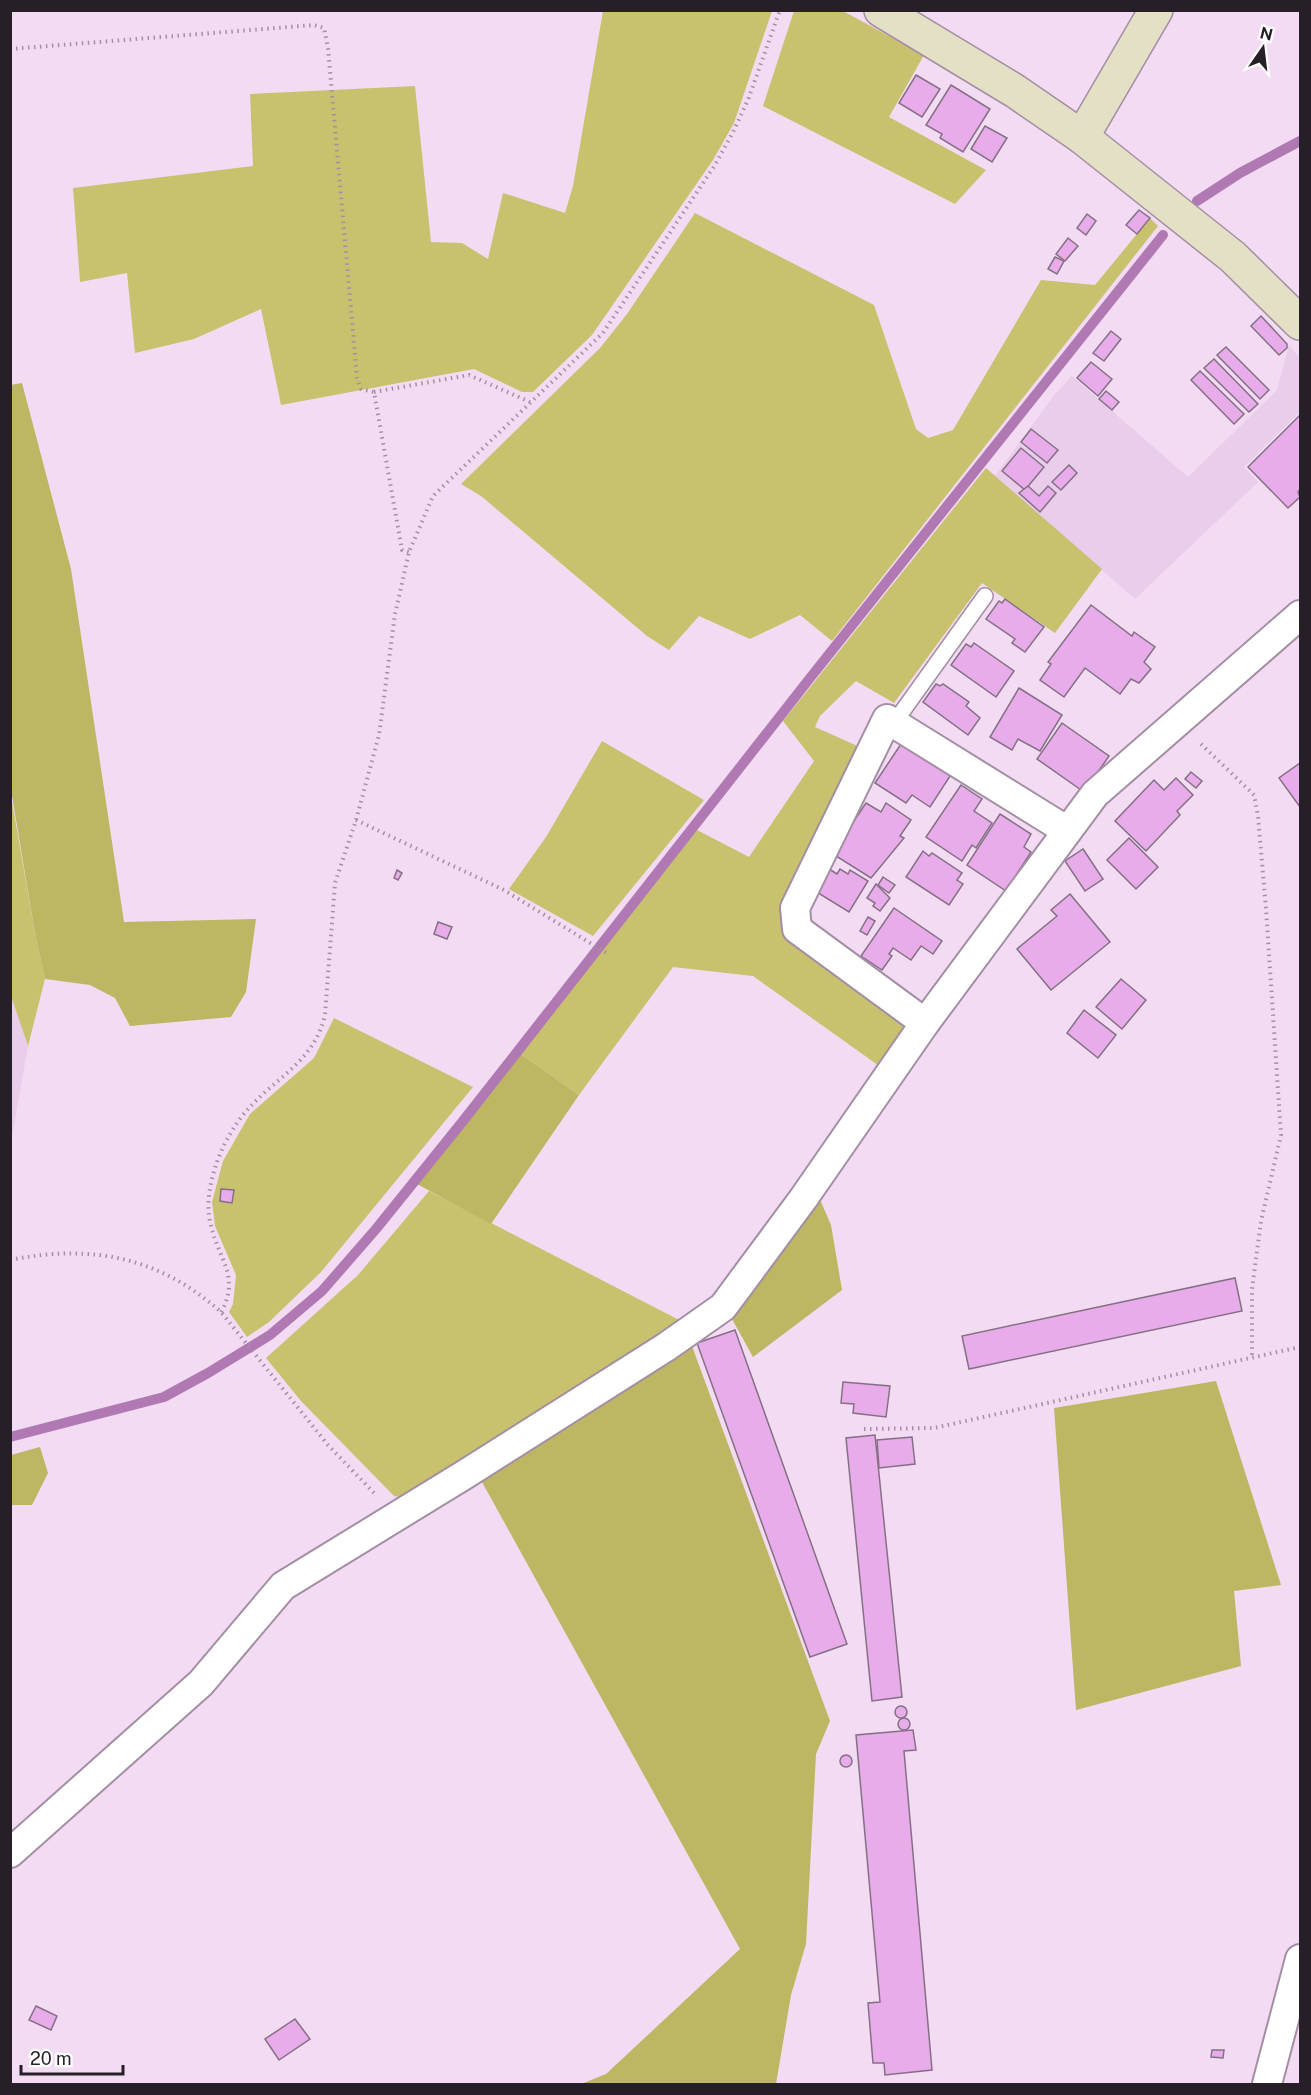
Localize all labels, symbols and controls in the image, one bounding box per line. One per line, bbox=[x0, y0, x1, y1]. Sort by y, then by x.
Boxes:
north arrow bbox=[1233, 18, 1293, 78]
text: N bbox=[1258, 23, 1275, 45]
scale bar bbox=[21, 2038, 123, 2076]
text: 20 m bbox=[30, 2048, 72, 2069]

